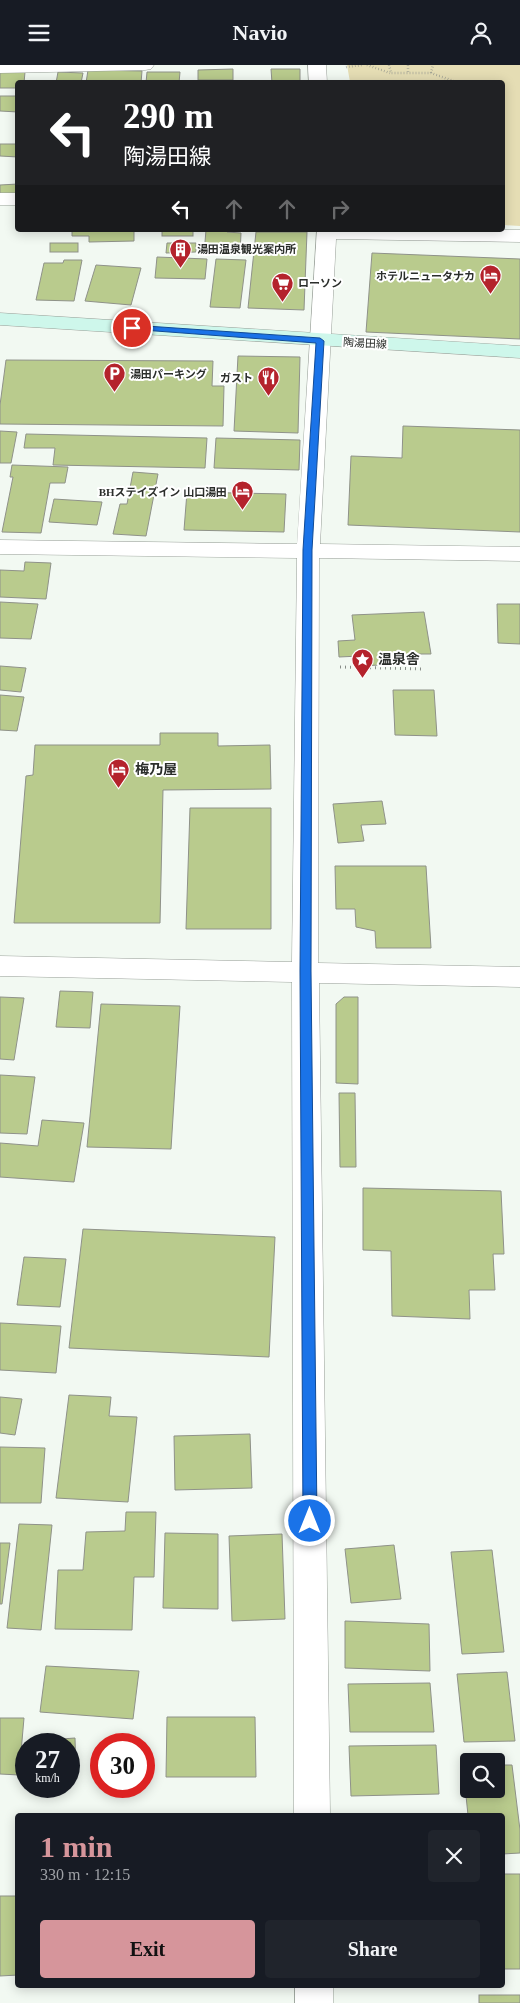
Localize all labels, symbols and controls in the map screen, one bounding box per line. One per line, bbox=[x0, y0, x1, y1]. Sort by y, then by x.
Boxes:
icon: menu bbox=[25, 19, 53, 47]
icon: person bbox=[467, 19, 495, 47]
text: Navio bbox=[233, 20, 288, 45]
text: 290 m bbox=[123, 97, 213, 136]
icon: left bbox=[40, 100, 105, 165]
text: 陶湯田線 bbox=[123, 144, 211, 169]
icon: left bbox=[167, 195, 195, 223]
icon: ahead bbox=[220, 195, 248, 223]
icon: ahead bbox=[273, 195, 301, 223]
icon: right bbox=[326, 195, 354, 223]
building icon: 湯田温泉観光案内所 bbox=[169, 237, 193, 268]
place label: 湯田温泉観光案内所 bbox=[197, 243, 296, 255]
hotel icon: ホテルニュータナカ bbox=[479, 264, 503, 295]
place label: ホテルニュータナカ bbox=[376, 270, 475, 282]
supermarket icon: ローソン bbox=[270, 271, 294, 302]
place label: ローソン bbox=[298, 277, 342, 289]
pin bbox=[111, 307, 153, 349]
icon: arrive bbox=[118, 314, 146, 342]
street label: 陶湯田線 bbox=[343, 336, 387, 350]
parking icon: 湯田パーキング bbox=[102, 362, 126, 393]
restaurant icon: ガスト bbox=[257, 366, 281, 397]
place label: 湯田パーキング bbox=[130, 368, 207, 380]
place label: ガスト bbox=[220, 372, 253, 384]
hotel icon: BHステイズイン 山口湯田 bbox=[231, 480, 255, 511]
place label: BHステイズイン 山口湯田 bbox=[99, 486, 227, 498]
place icon: 温泉舎 bbox=[350, 647, 374, 678]
place label: 温泉舎 bbox=[378, 651, 420, 667]
hotel icon: 梅乃屋 bbox=[107, 757, 131, 788]
place label: 梅乃屋 bbox=[135, 761, 177, 777]
position arrow bbox=[283, 1494, 335, 1546]
speed limit sign: 30 bbox=[90, 1733, 155, 1798]
text: 27 bbox=[35, 1746, 60, 1773]
map controls bbox=[460, 1753, 505, 1798]
button: search bbox=[460, 1753, 505, 1798]
text: km/h bbox=[35, 1771, 60, 1785]
text: 1 min bbox=[40, 1830, 113, 1863]
button: close bbox=[428, 1830, 480, 1882]
text: 330 m · 12:15 bbox=[40, 1866, 130, 1883]
button: Exit bbox=[40, 1920, 255, 1978]
button: Share bbox=[265, 1920, 480, 1978]

